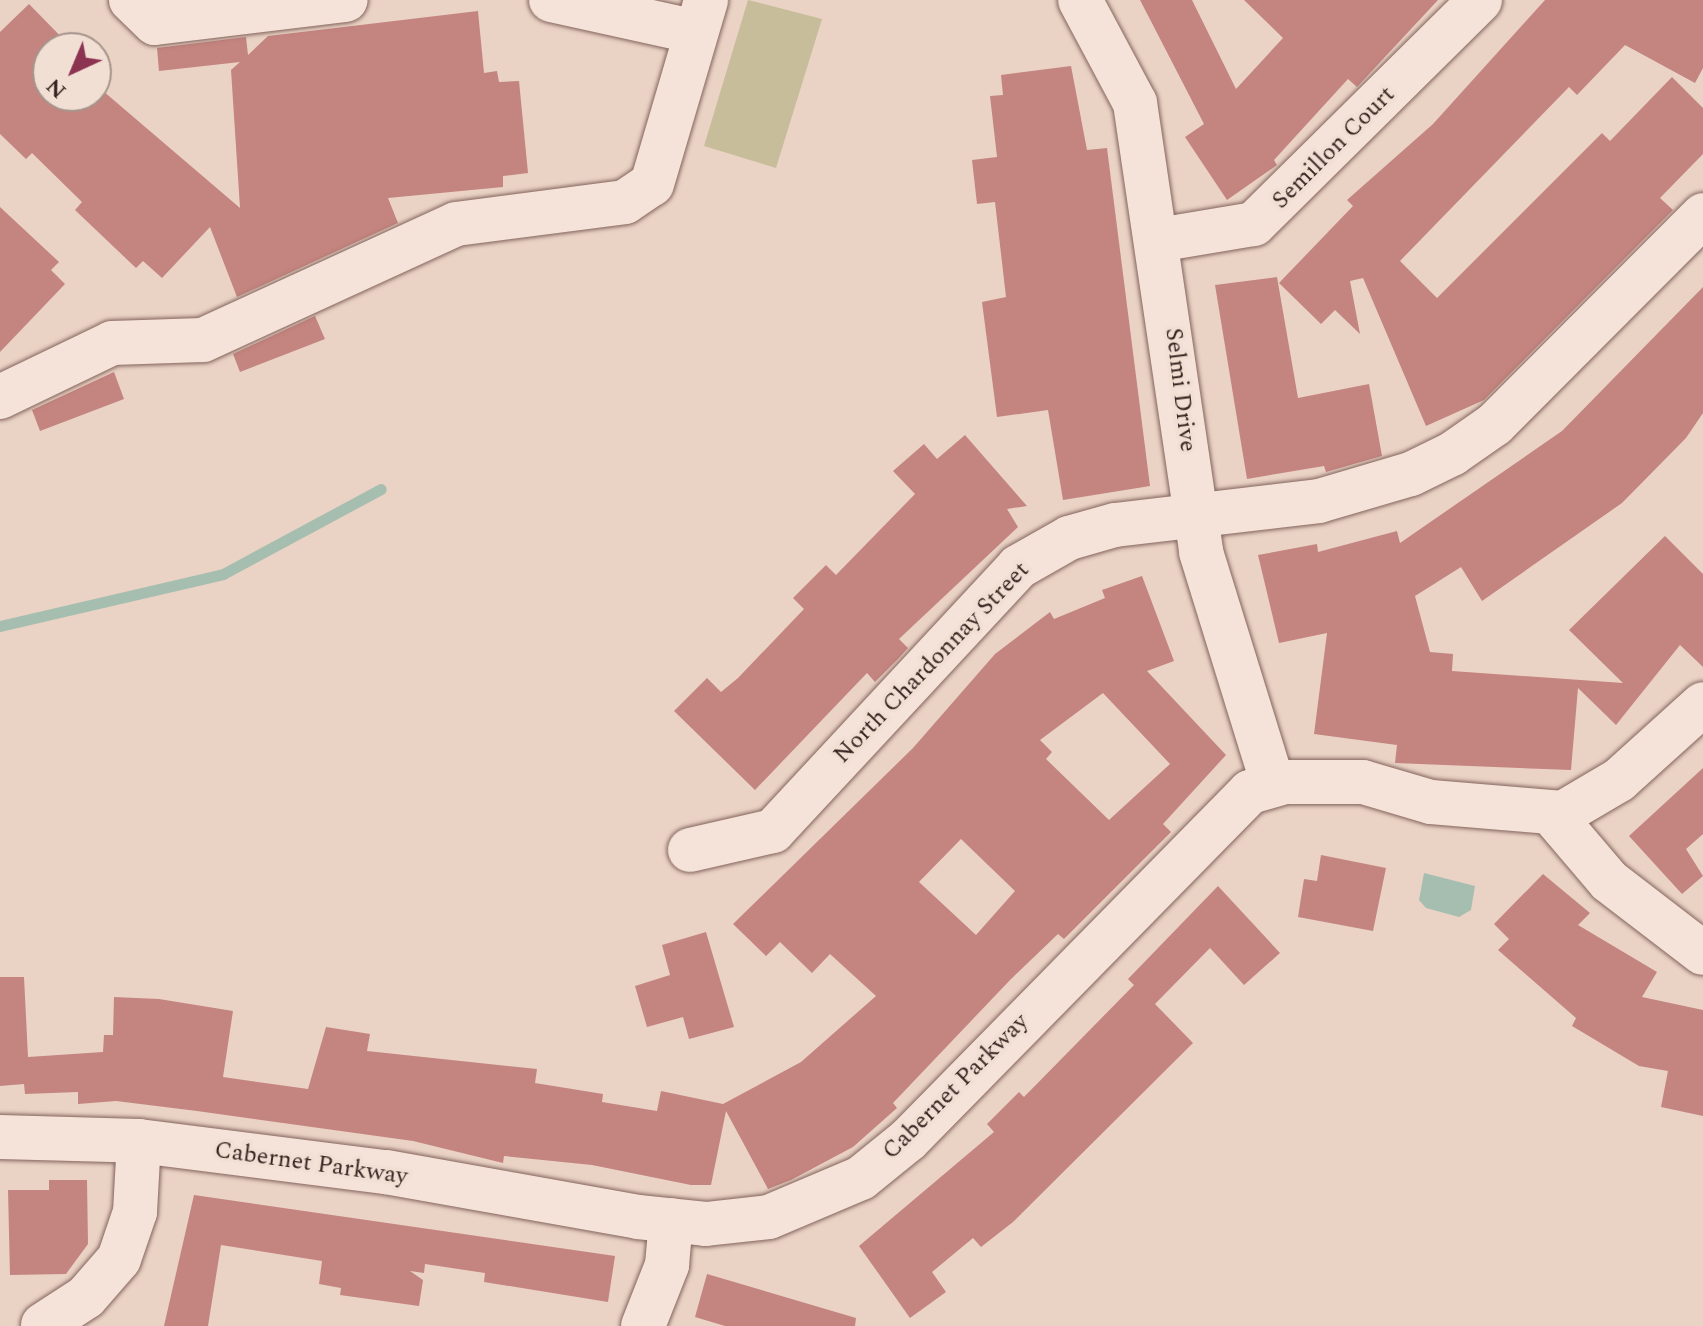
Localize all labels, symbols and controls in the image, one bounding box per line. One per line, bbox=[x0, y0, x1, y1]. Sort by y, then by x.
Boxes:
north arrow bbox=[32, 32, 112, 112]
text: N bbox=[38, 70, 74, 106]
street label: Semillon Court bbox=[1267, 81, 1401, 215]
street label: Selmi Drive bbox=[1158, 326, 1202, 454]
street label: North Chardonnay Street bbox=[828, 556, 1036, 770]
street label: Cabernet Parkway bbox=[877, 1008, 1035, 1166]
street label: Cabernet Parkway bbox=[213, 1136, 409, 1192]

